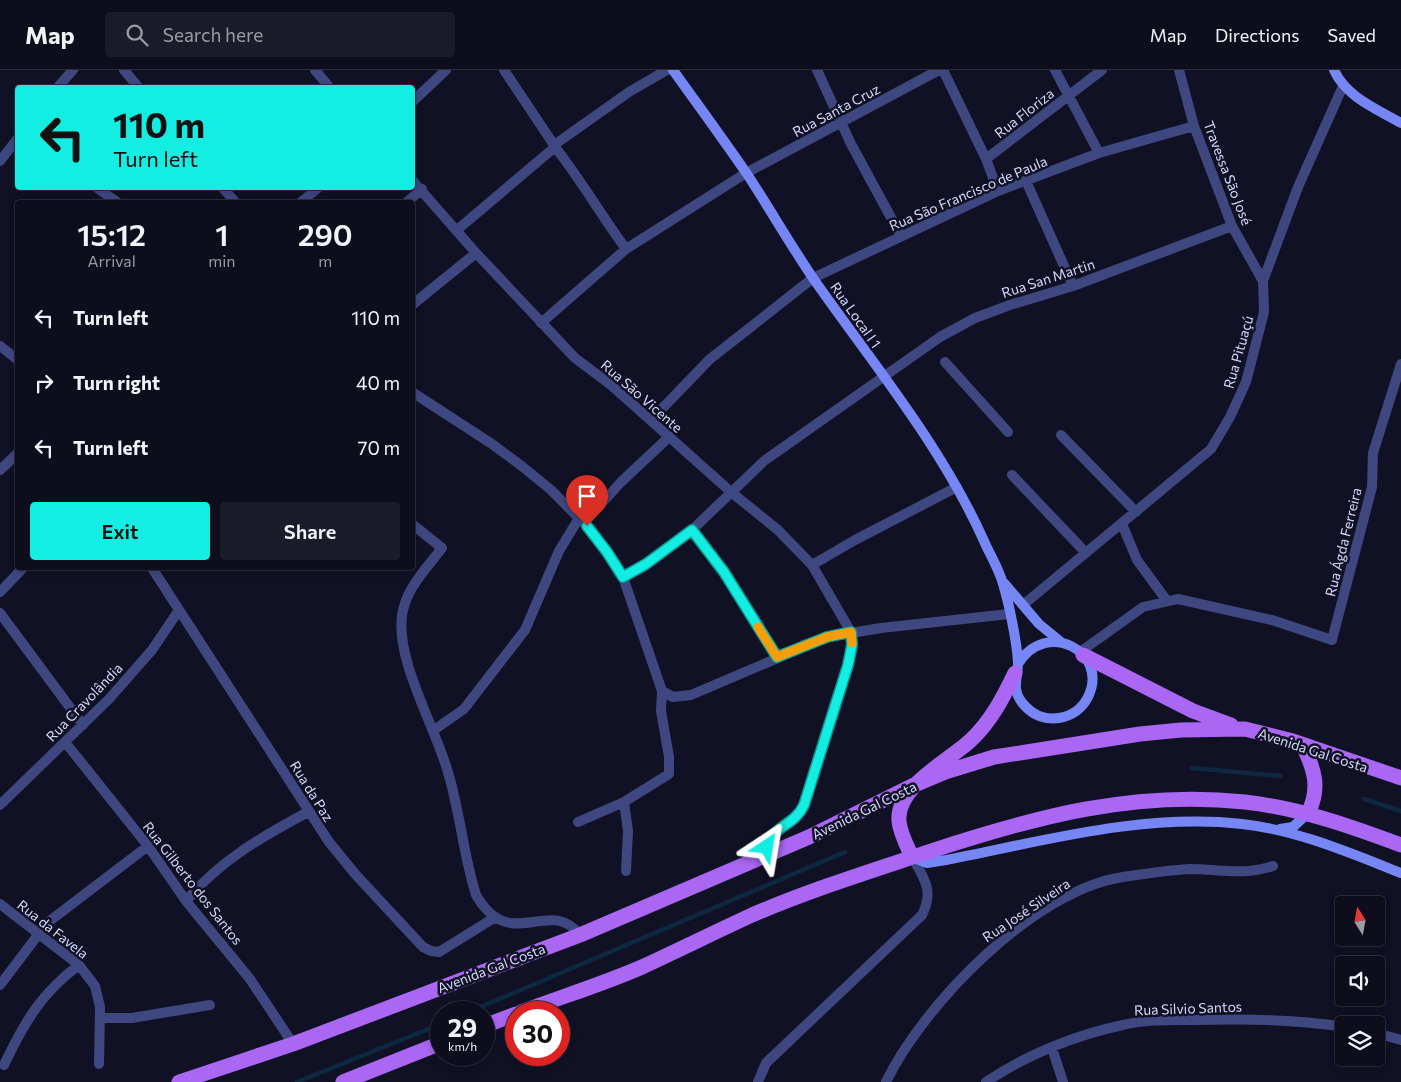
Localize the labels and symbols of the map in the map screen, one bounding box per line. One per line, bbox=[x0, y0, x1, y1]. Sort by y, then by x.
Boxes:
street label: Rua Santa Cruz bbox=[789, 80, 883, 140]
street label: Rua Floriza bbox=[991, 85, 1057, 141]
street label: Travessa São José bbox=[1200, 119, 1256, 227]
street label: Rua São Francisco de Paula bbox=[886, 152, 1050, 234]
street label: Rua San Martin bbox=[999, 255, 1097, 301]
street label: Rua Local I 1 bbox=[827, 279, 885, 351]
street label: Rua Pituaçú bbox=[1219, 314, 1257, 390]
street label: Rua São Vicente bbox=[598, 356, 686, 436]
pin bbox=[566, 475, 608, 526]
street label: Rua Ágda Ferreira bbox=[1321, 486, 1365, 598]
street label: Rua Cravolândia bbox=[42, 659, 126, 745]
street label: Avenida Gal Costa bbox=[1256, 724, 1370, 776]
street label: Rua da Paz bbox=[287, 758, 337, 824]
street label: Avenida Gal Costa bbox=[809, 777, 919, 843]
street label: Rua Gilberto dos Santos bbox=[140, 818, 246, 948]
position arrow bbox=[740, 820, 792, 872]
street label: Rua José Silveira bbox=[979, 874, 1073, 946]
street label: Rua da Favela bbox=[14, 896, 92, 962]
north arrow bbox=[1335, 896, 1385, 946]
street label: Avenida Gal Costa bbox=[435, 940, 547, 996]
street label: Rua Silvio Santos bbox=[1134, 998, 1242, 1018]
speed limit sign: 30 bbox=[505, 1001, 570, 1066]

